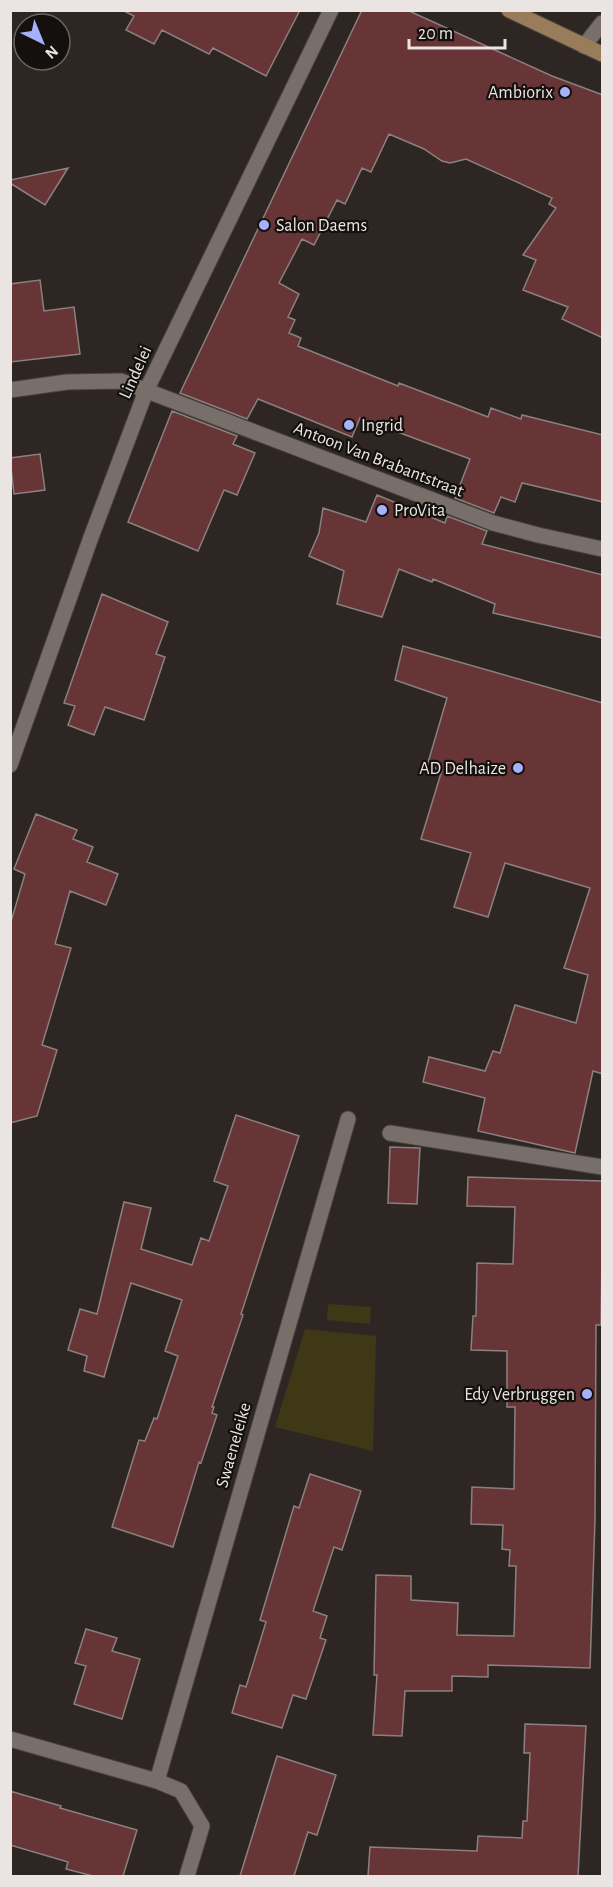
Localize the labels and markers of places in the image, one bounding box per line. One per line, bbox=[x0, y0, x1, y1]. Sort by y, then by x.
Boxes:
place label: Ambiorix bbox=[488, 84, 553, 102]
marker: Ambiorix bbox=[558, 85, 572, 99]
place label: Salon Daems bbox=[276, 217, 367, 235]
marker: Salon Daems bbox=[257, 218, 271, 232]
place label: Ingrid bbox=[361, 417, 403, 435]
marker: Ingrid bbox=[342, 418, 356, 432]
place label: ProVita bbox=[394, 502, 445, 520]
marker: ProVita bbox=[375, 503, 389, 517]
place label: AD Delhaize bbox=[419, 760, 506, 778]
marker: AD Delhaize bbox=[511, 761, 525, 775]
place label: Edy Verbruggen bbox=[464, 1386, 575, 1404]
marker: Edy Verbruggen bbox=[580, 1387, 594, 1401]

